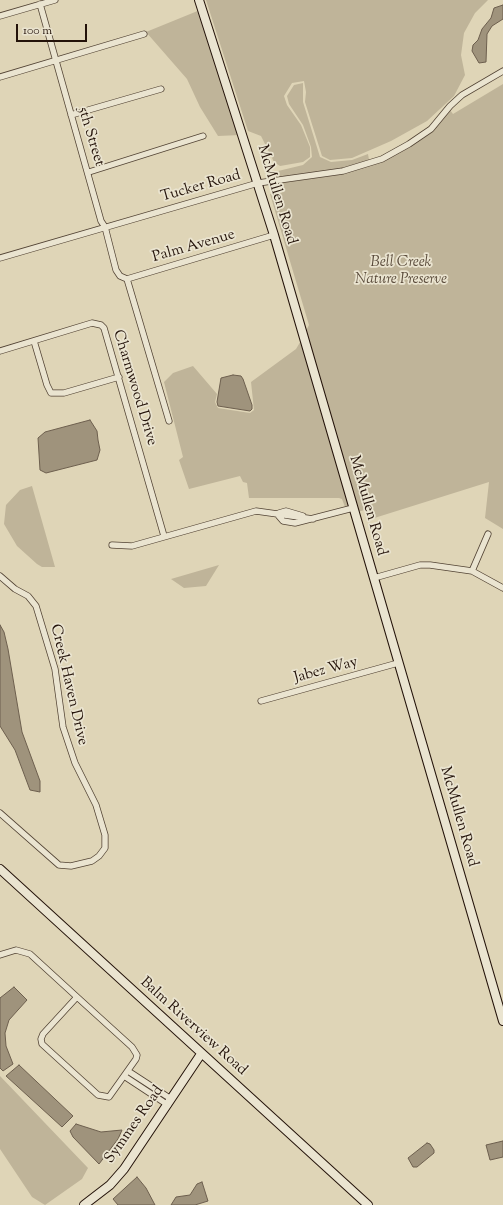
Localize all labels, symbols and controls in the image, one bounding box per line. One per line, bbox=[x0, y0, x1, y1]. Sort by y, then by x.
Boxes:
scale bar bbox=[18, 16, 89, 42]
text: 100 m bbox=[23, 22, 52, 40]
street label: 5th Street bbox=[72, 105, 108, 169]
street label: McMullen Road bbox=[252, 143, 300, 247]
street label: Tucker Road bbox=[159, 167, 243, 207]
street label: Palm Avenue bbox=[151, 227, 237, 267]
park label: Bell Creek Nature Preserve bbox=[355, 254, 447, 289]
street label: Charmwood Drive bbox=[108, 328, 160, 448]
street label: McMullen Road bbox=[344, 454, 390, 558]
street label: Creek Haven Drive bbox=[45, 623, 91, 747]
street label: Jabez Way bbox=[292, 654, 360, 688]
street label: McMullen Road bbox=[435, 765, 481, 869]
street label: Balm Riverview Road bbox=[136, 974, 250, 1080]
street label: Symmes Road bbox=[102, 1083, 168, 1167]

